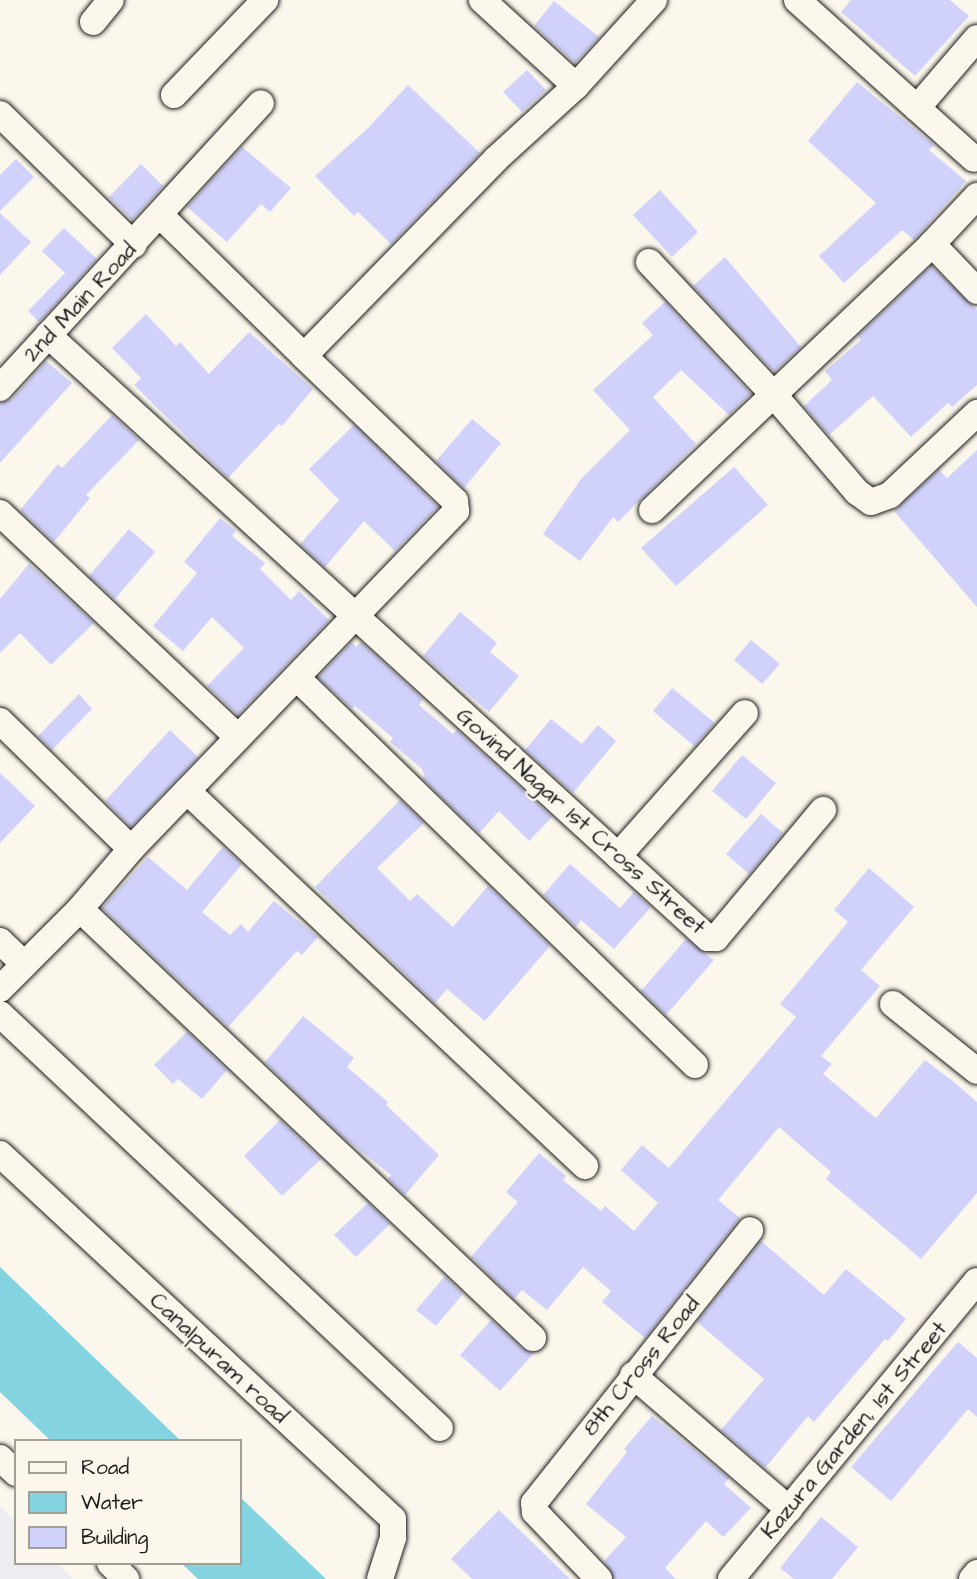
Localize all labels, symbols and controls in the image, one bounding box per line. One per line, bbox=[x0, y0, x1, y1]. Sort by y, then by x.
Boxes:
street label: 2nd Main Road bbox=[18, 236, 142, 368]
street label: Govind Nagar 1st Cross Street bbox=[450, 702, 712, 940]
street label: Canalpuram road bbox=[144, 1287, 294, 1429]
street label: 8th Cross Road bbox=[576, 1291, 706, 1441]
street label: Kazura Garden, 1st Street bbox=[755, 1316, 953, 1544]
legend bbox=[14, 1439, 242, 1565]
text: Road bbox=[81, 1453, 129, 1482]
text: Water bbox=[81, 1488, 143, 1517]
text: Building bbox=[81, 1523, 148, 1552]

